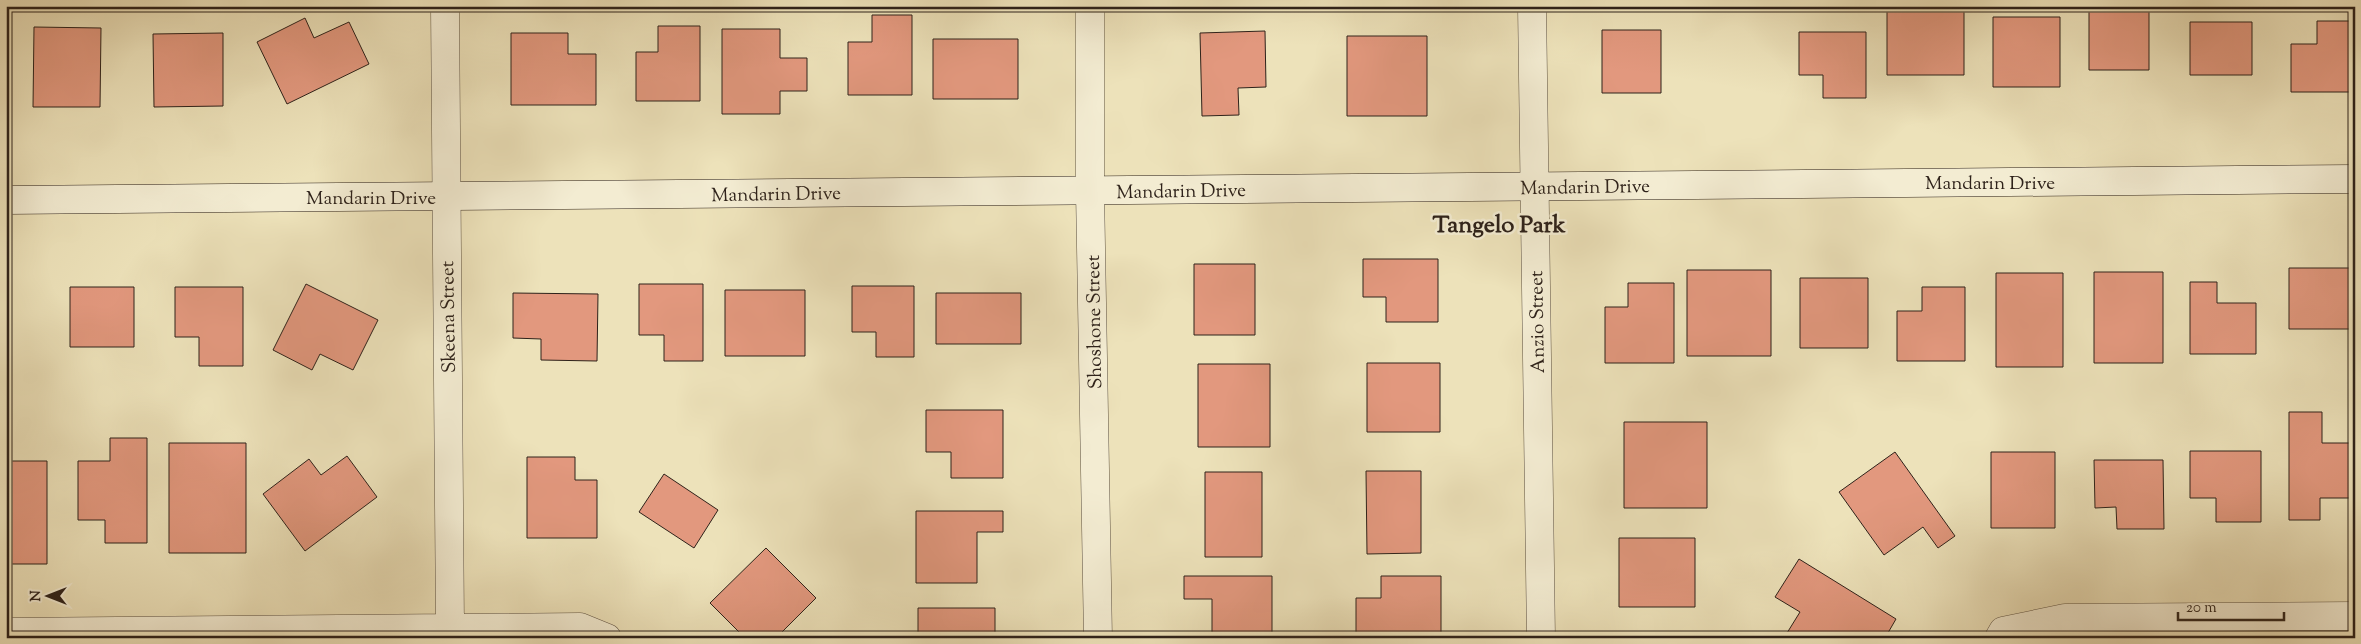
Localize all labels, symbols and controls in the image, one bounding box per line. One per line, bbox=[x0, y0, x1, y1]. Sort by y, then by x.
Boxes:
street label: Mandarin Drive bbox=[1925, 171, 2055, 198]
street label: Mandarin Drive bbox=[1520, 174, 1650, 203]
street label: Mandarin Drive bbox=[1116, 178, 1246, 207]
street label: Mandarin Drive bbox=[711, 181, 841, 210]
street label: Mandarin Drive bbox=[306, 186, 436, 213]
district label: Tangelo Park bbox=[1432, 209, 1566, 243]
street label: Shoshone Street bbox=[1081, 254, 1110, 389]
street label: Skeena Street bbox=[435, 260, 464, 373]
street label: Anzio Street bbox=[1524, 270, 1553, 374]
north arrow bbox=[22, 572, 72, 622]
scale bar bbox=[2178, 589, 2285, 621]
text: N bbox=[27, 590, 47, 602]
text: 20 m bbox=[2186, 598, 2217, 619]

